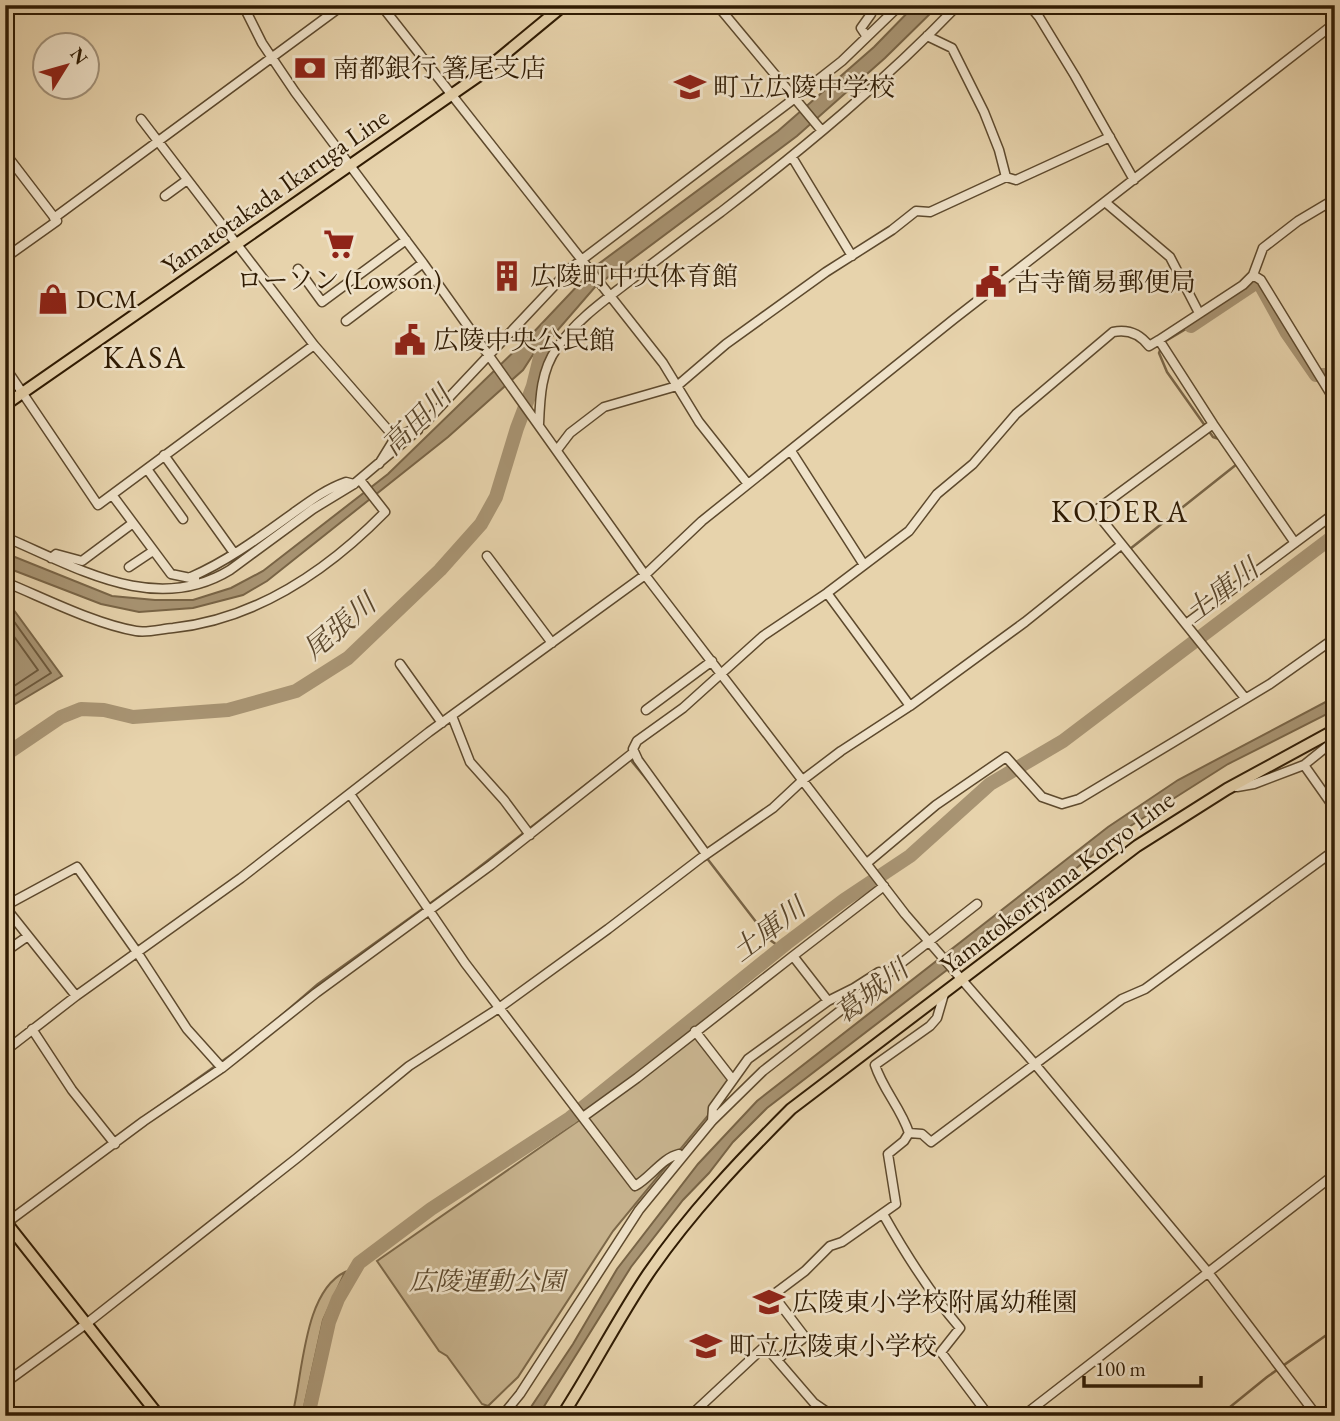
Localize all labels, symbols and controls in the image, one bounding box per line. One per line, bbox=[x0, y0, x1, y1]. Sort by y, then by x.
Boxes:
north arrow bbox=[32, 32, 102, 102]
text: N bbox=[65, 42, 94, 70]
bank icon: 南都銀行 箸尾支店 bbox=[293, 51, 327, 85]
place label: 南都銀行 箸尾支店 bbox=[333, 51, 546, 85]
school or university icon: 町立広陵中学校 bbox=[673, 70, 707, 104]
place label: 町立広陵中学校 bbox=[713, 70, 895, 104]
street label: Yamatotakada Ikaruga Line bbox=[155, 100, 395, 282]
supermarket icon: ローソン (Lowson) bbox=[322, 227, 356, 261]
building icon: 広陵町中央体育館 bbox=[490, 259, 524, 293]
place label: 広陵町中央体育館 bbox=[530, 259, 738, 293]
place label: ローソン (Lowson) bbox=[236, 263, 442, 297]
public building icon: 古寺簡易郵便局 bbox=[974, 265, 1008, 299]
place label: 古寺簡易郵便局 bbox=[1014, 265, 1196, 299]
shop icon: DCM bbox=[36, 282, 70, 316]
place label: DCM bbox=[76, 282, 138, 316]
public building icon: 広陵中央公民館 bbox=[393, 323, 427, 357]
place label: 広陵中央公民館 bbox=[433, 323, 615, 357]
district label: KASA bbox=[103, 338, 187, 377]
water label: 高田川 bbox=[374, 375, 461, 462]
district label: KODERA bbox=[1051, 492, 1189, 531]
water label: 土庫川 bbox=[1177, 549, 1268, 630]
water label: 尾張川 bbox=[295, 583, 385, 667]
street label: Yamatokoriyama Koryo Line bbox=[933, 783, 1181, 981]
water label: 土庫川 bbox=[724, 888, 815, 969]
water label: 葛城川 bbox=[827, 949, 918, 1031]
park label: 広陵運動公園 bbox=[409, 1264, 569, 1298]
school or university icon: 広陵東小学校附属幼稚園 bbox=[752, 1285, 786, 1319]
place label: 広陵東小学校附属幼稚園 bbox=[792, 1285, 1078, 1319]
school or university icon: 町立広陵東小学校 bbox=[689, 1329, 723, 1363]
place label: 町立広陵東小学校 bbox=[729, 1329, 937, 1363]
scale bar bbox=[1084, 1344, 1202, 1388]
text: 100 m bbox=[1095, 1355, 1146, 1382]

